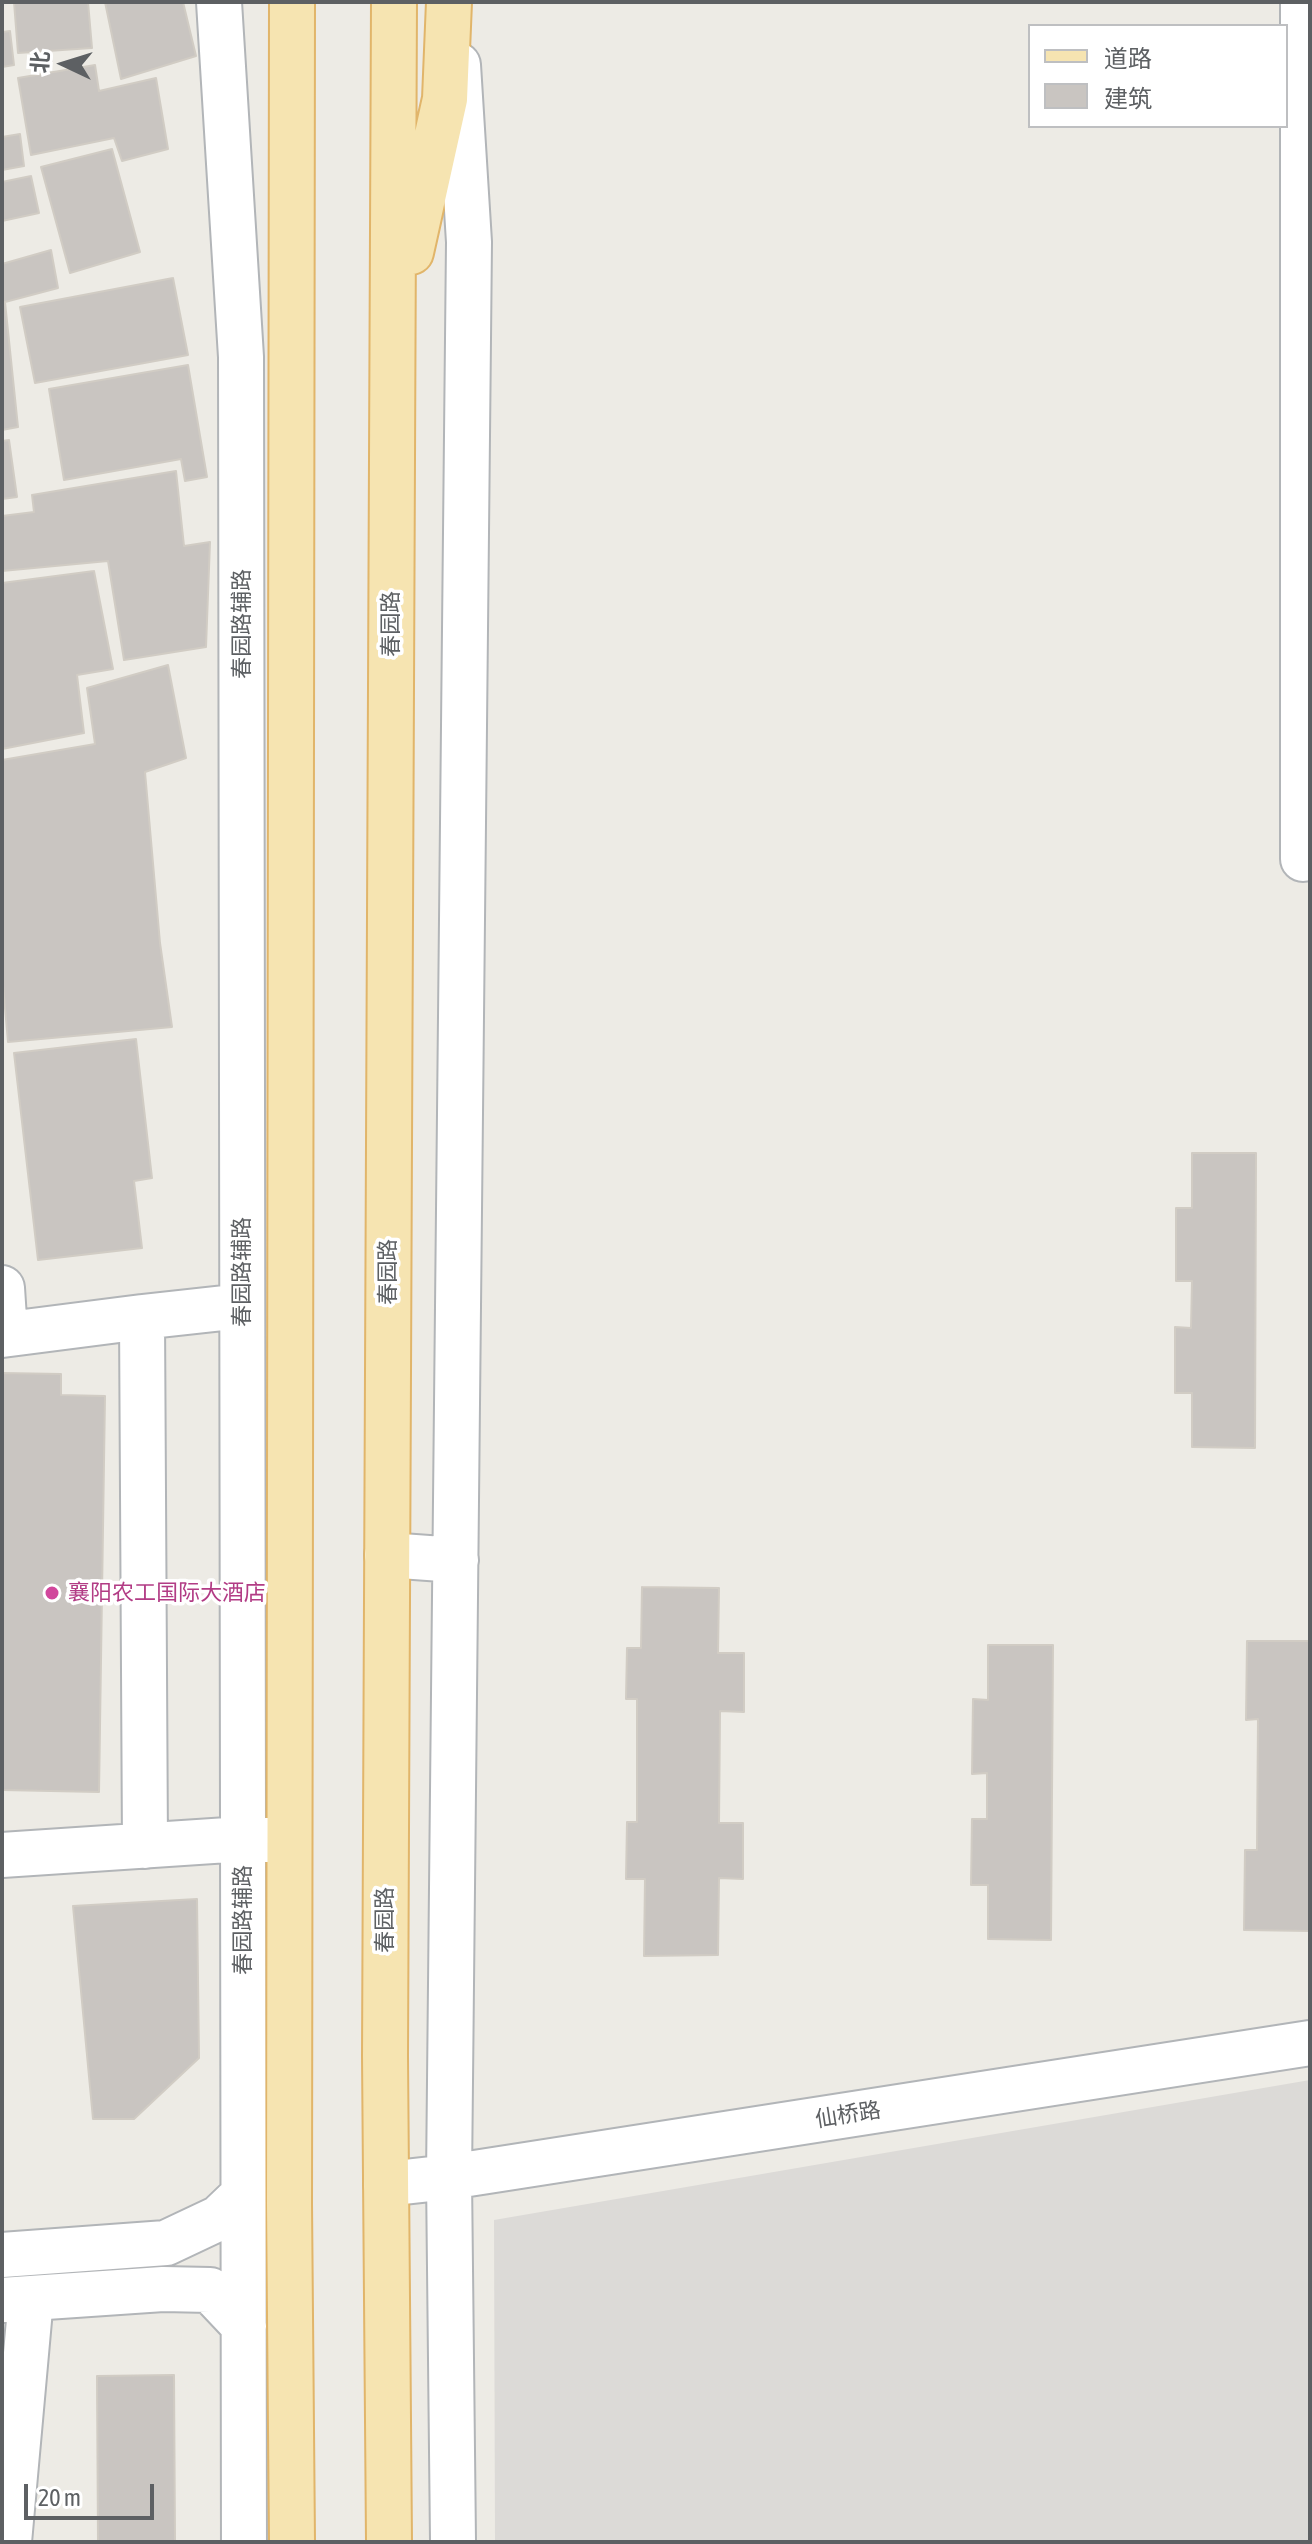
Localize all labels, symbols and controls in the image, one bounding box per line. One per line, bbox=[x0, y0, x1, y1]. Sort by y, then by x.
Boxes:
north arrow bbox=[24, 24, 104, 104]
legend bbox=[1028, 24, 1288, 128]
text: 道路 bbox=[1104, 45, 1152, 72]
text: 北 bbox=[26, 50, 54, 74]
text: 建筑 bbox=[1104, 85, 1152, 112]
street label: 春园路辅路 bbox=[229, 569, 255, 679]
street label: 春园路 bbox=[378, 591, 404, 657]
street label: 春园路辅路 bbox=[229, 1217, 255, 1327]
street label: 春园路 bbox=[375, 1239, 401, 1305]
place label: 襄阳农工国际大酒店 bbox=[68, 1580, 266, 1606]
marker: 襄阳农工国际大酒店 bbox=[43, 1584, 61, 1602]
street label: 春园路辅路 bbox=[230, 1865, 256, 1975]
street label: 春园路 bbox=[372, 1887, 398, 1953]
street label: 仙桥路 bbox=[813, 2097, 883, 2133]
scale bar bbox=[28, 2468, 158, 2518]
text: 20 m bbox=[38, 2484, 81, 2511]

